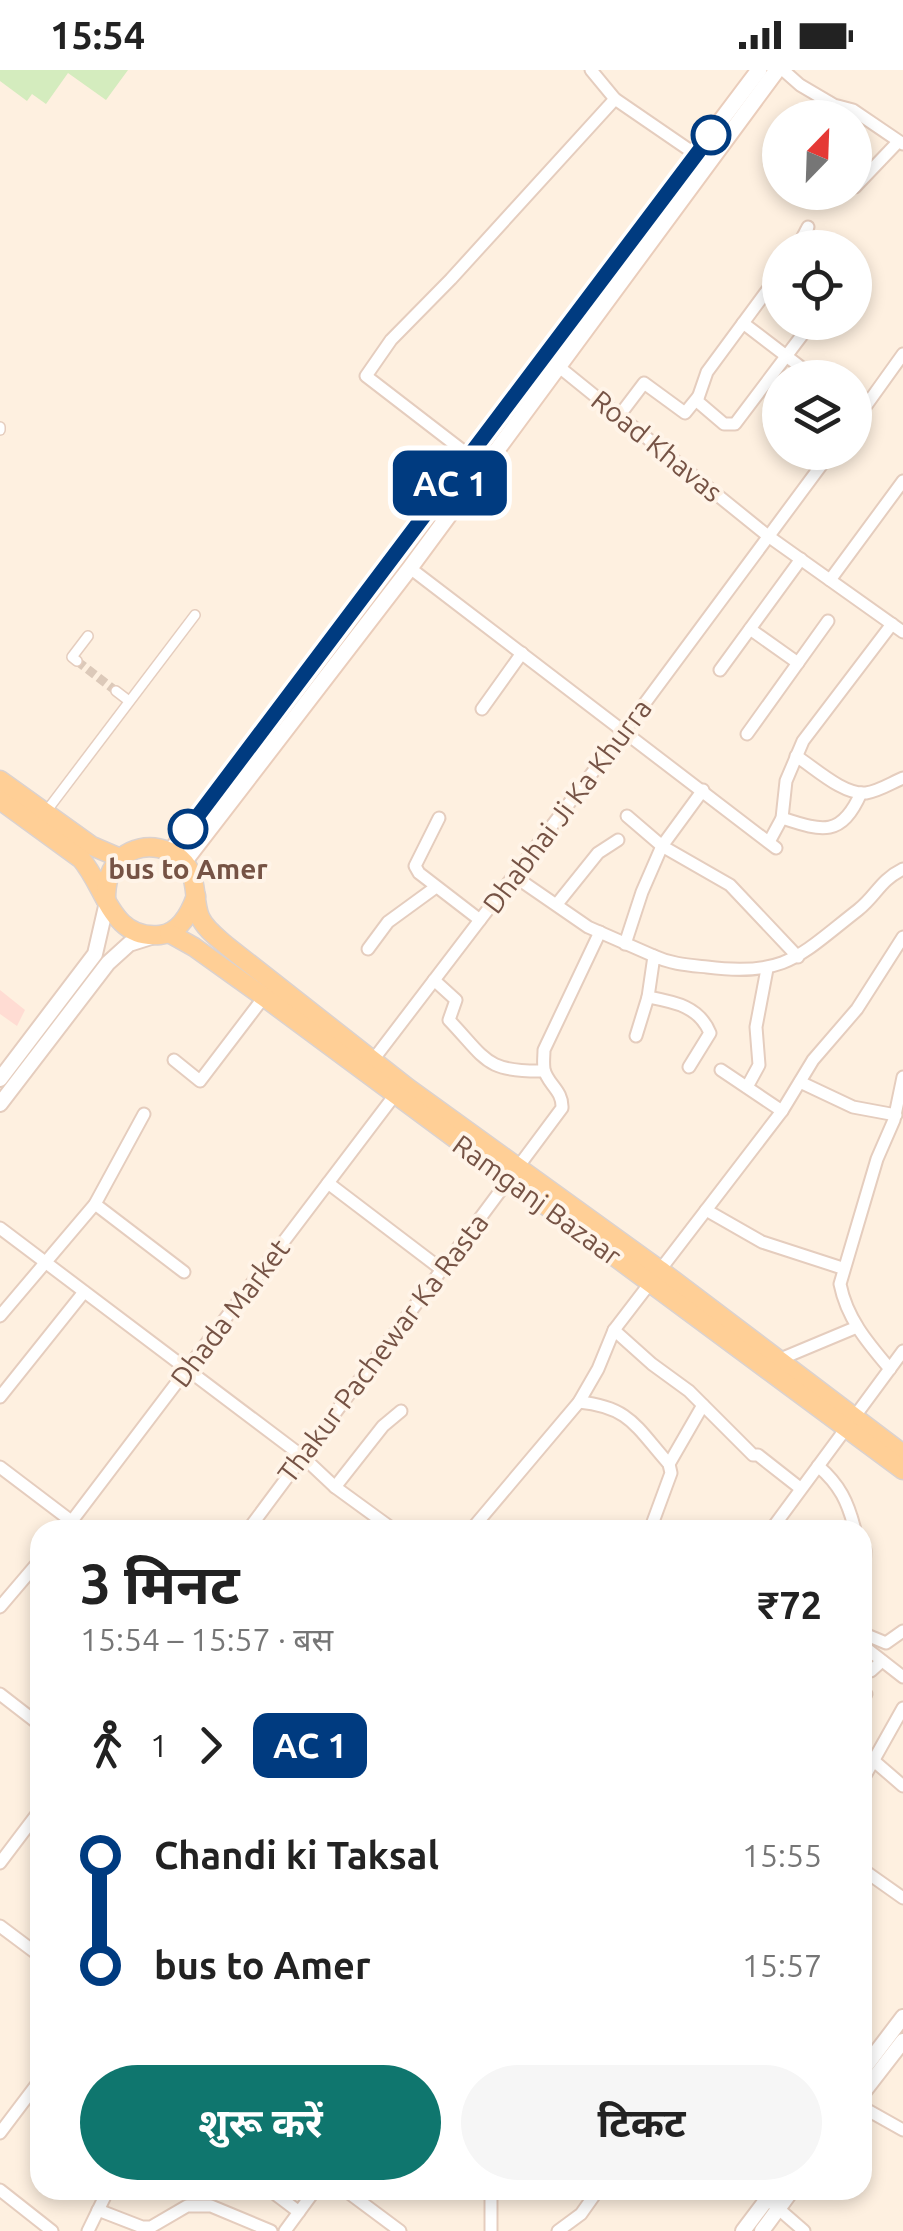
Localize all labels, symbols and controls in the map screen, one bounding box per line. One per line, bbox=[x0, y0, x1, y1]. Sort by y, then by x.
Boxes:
text: 15:54 bbox=[50, 14, 145, 56]
north arrow bbox=[762, 100, 872, 210]
map controls bbox=[762, 100, 872, 470]
unlabelled marker bbox=[692, 116, 730, 154]
button: locate bbox=[762, 230, 872, 340]
button: layers bbox=[762, 360, 872, 470]
street label: Road Khavas bbox=[586, 384, 729, 508]
line badge: AC 1 bbox=[380, 450, 520, 516]
text: AC 1 bbox=[413, 463, 487, 503]
street label: Dhabhai Ji Ka Khurra bbox=[476, 693, 657, 919]
marker: bus to Amer bbox=[169, 810, 207, 848]
place label: bus to Amer bbox=[108, 853, 268, 884]
street label: Ramganj Bazaar bbox=[447, 1128, 628, 1271]
street label: Thakur Pachewar Ka Rasta bbox=[271, 1207, 494, 1488]
street label: Dhada Market bbox=[164, 1233, 295, 1393]
text: 3 मिनट bbox=[80, 1553, 240, 1614]
text: ₹72 bbox=[758, 1584, 822, 1626]
text: 15:54 – 15:57 · बस bbox=[80, 1621, 333, 1657]
icon: walk bbox=[80, 1718, 135, 1773]
icon: forward bbox=[183, 1718, 238, 1773]
text: AC 1 bbox=[273, 1725, 347, 1765]
text: 1 bbox=[150, 1727, 168, 1763]
text: Chandi ki Taksal bbox=[154, 1834, 439, 1876]
text: 15:55 bbox=[742, 1837, 822, 1873]
text: bus to Amer bbox=[154, 1944, 371, 1986]
text: 15:57 bbox=[742, 1947, 822, 1983]
button: शुरू करें bbox=[80, 2065, 441, 2180]
button: टिकट bbox=[461, 2065, 822, 2180]

